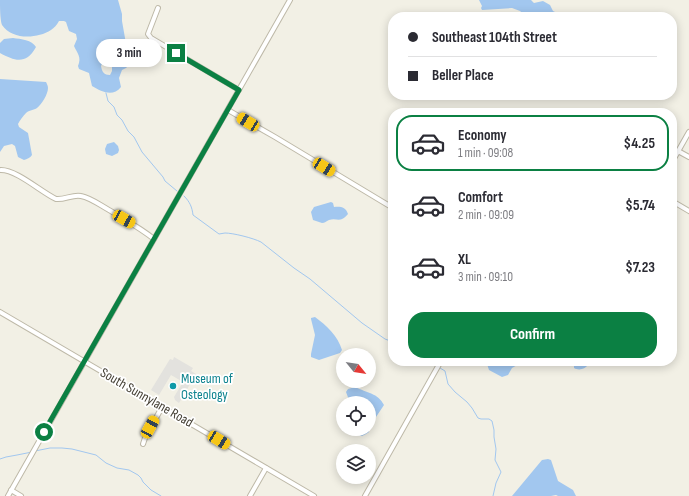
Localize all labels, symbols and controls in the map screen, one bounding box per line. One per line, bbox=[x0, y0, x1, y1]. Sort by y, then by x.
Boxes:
text: Southeast 104th Street bbox=[432, 28, 557, 47]
callout: 3 min bbox=[96, 39, 162, 67]
route end bbox=[167, 44, 185, 62]
text: 3 min bbox=[117, 45, 141, 61]
text: Beller Place bbox=[432, 66, 494, 85]
car bbox=[235, 111, 261, 133]
icon: car bbox=[410, 125, 446, 161]
text: Economy bbox=[458, 126, 507, 145]
text: $4.25 bbox=[623, 134, 655, 153]
text: 1 min · 09:08 bbox=[458, 145, 513, 161]
car bbox=[311, 156, 337, 178]
icon: car bbox=[410, 187, 446, 223]
text: Comfort bbox=[458, 188, 503, 207]
text: $5.74 bbox=[625, 196, 655, 215]
text: 2 min · 09:09 bbox=[458, 207, 514, 223]
car bbox=[111, 208, 137, 230]
icon: car bbox=[410, 249, 446, 285]
text: XL bbox=[458, 250, 471, 269]
text: $7.23 bbox=[625, 258, 655, 277]
text: 3 min · 09:10 bbox=[458, 269, 513, 285]
button: Confirm bbox=[408, 312, 657, 358]
north arrow bbox=[336, 348, 376, 388]
map controls bbox=[336, 348, 376, 484]
street label: South Sunnylane Road bbox=[97, 364, 196, 431]
place label: Museum of Osteology bbox=[181, 370, 234, 403]
marker: Museum of Osteology bbox=[168, 381, 178, 391]
button: locate bbox=[336, 396, 376, 436]
car bbox=[139, 414, 161, 440]
route start bbox=[35, 423, 53, 441]
car bbox=[206, 429, 232, 451]
button: layers bbox=[336, 444, 376, 484]

